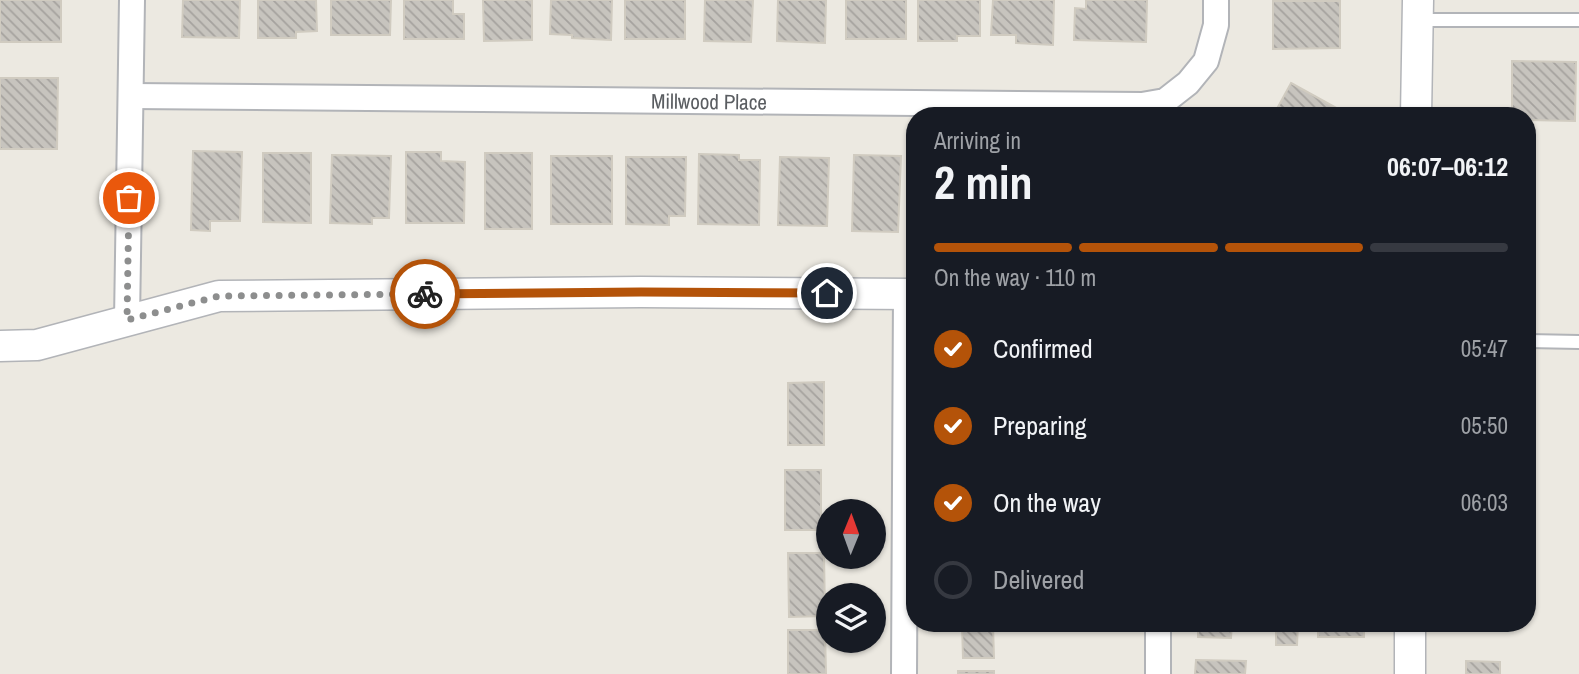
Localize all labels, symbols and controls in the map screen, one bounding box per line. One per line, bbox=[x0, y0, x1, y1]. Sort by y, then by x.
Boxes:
street label: Millwood Place bbox=[651, 86, 767, 116]
text: Arriving in bbox=[934, 125, 1021, 156]
text: 06:07–06:12 bbox=[1387, 149, 1508, 184]
text: 2 min bbox=[934, 151, 1033, 213]
pin bbox=[99, 168, 159, 228]
icon: bag bbox=[110, 179, 148, 217]
courier bbox=[390, 259, 460, 329]
text: On the way · 110 m bbox=[934, 262, 1096, 293]
pin bbox=[797, 263, 857, 323]
icon: home bbox=[808, 274, 846, 312]
icon: bike bbox=[406, 275, 444, 313]
icon: check bbox=[934, 330, 972, 368]
text: Confirmed bbox=[993, 331, 1093, 366]
text: 05:47 bbox=[1461, 333, 1508, 364]
icon: check bbox=[934, 407, 972, 445]
text: Preparing bbox=[993, 408, 1087, 443]
text: 05:50 bbox=[1461, 410, 1508, 441]
icon: check bbox=[934, 484, 972, 522]
text: On the way bbox=[993, 485, 1101, 520]
text: 06:03 bbox=[1461, 487, 1508, 518]
north arrow bbox=[816, 499, 886, 569]
map controls bbox=[816, 499, 886, 653]
text: Delivered bbox=[993, 562, 1084, 597]
button: layers bbox=[816, 583, 886, 653]

